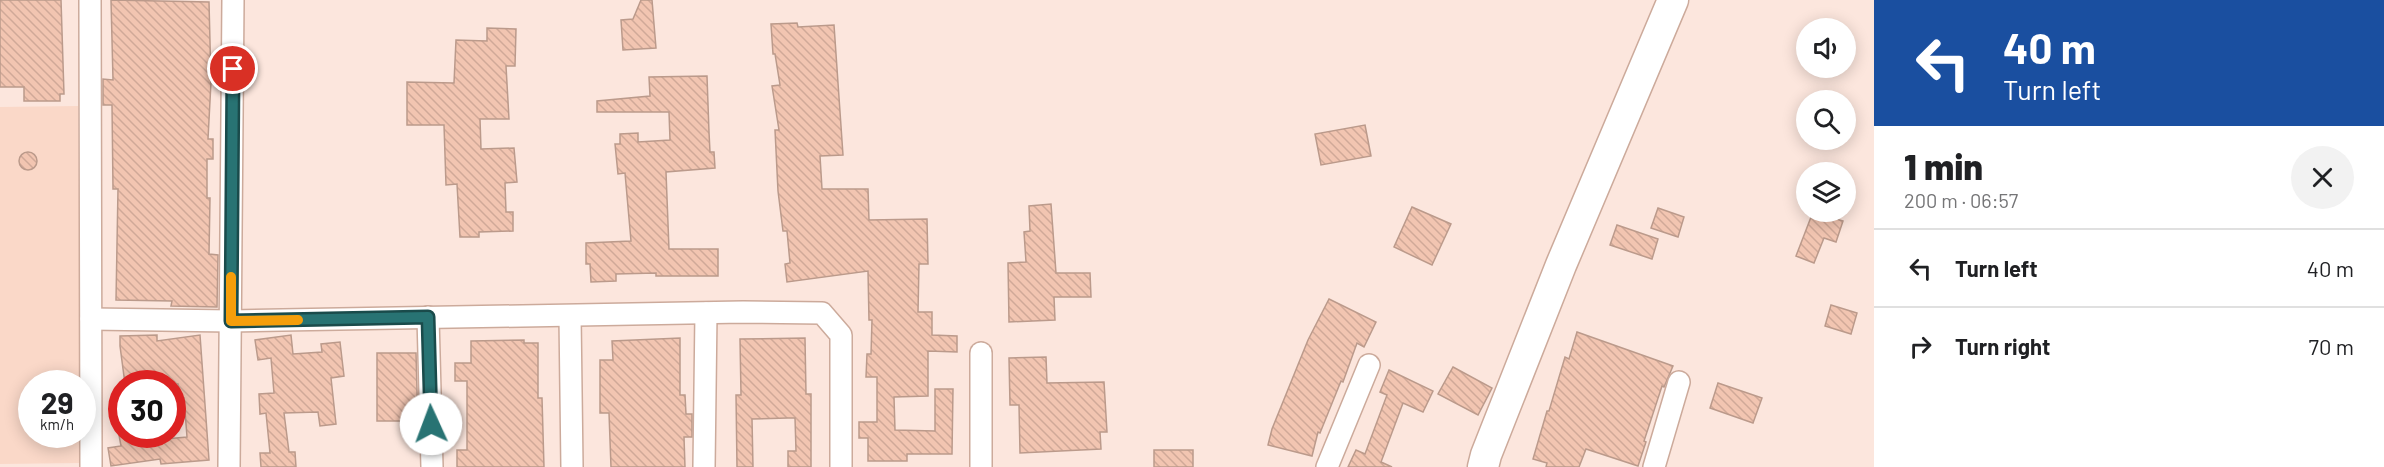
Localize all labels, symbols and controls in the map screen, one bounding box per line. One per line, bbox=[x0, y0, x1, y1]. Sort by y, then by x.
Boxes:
map controls bbox=[1796, 18, 1856, 222]
button: sound bbox=[1796, 18, 1856, 78]
text: 40 m bbox=[2003, 22, 2096, 72]
icon: left bbox=[1904, 24, 1982, 102]
pin bbox=[207, 43, 258, 94]
icon: arrive bbox=[216, 52, 249, 85]
text: Turn left bbox=[2003, 73, 2101, 105]
button: search bbox=[1796, 90, 1856, 150]
text: 1 min bbox=[1904, 144, 1983, 187]
button: close bbox=[2291, 146, 2354, 209]
button: layers bbox=[1796, 162, 1856, 222]
text: 200 m · 06:57 bbox=[1904, 188, 2018, 212]
icon: left bbox=[1904, 252, 1937, 285]
text: Turn left bbox=[1955, 255, 2038, 281]
text: 40 m bbox=[2307, 255, 2354, 281]
icon: right bbox=[1904, 330, 1937, 363]
text: Turn right bbox=[1955, 333, 2050, 359]
text: 70 m bbox=[2309, 333, 2354, 359]
speed limit sign: 30 bbox=[108, 370, 186, 448]
text: 29 bbox=[41, 384, 73, 420]
position arrow bbox=[399, 392, 463, 456]
text: km/h bbox=[40, 415, 74, 433]

